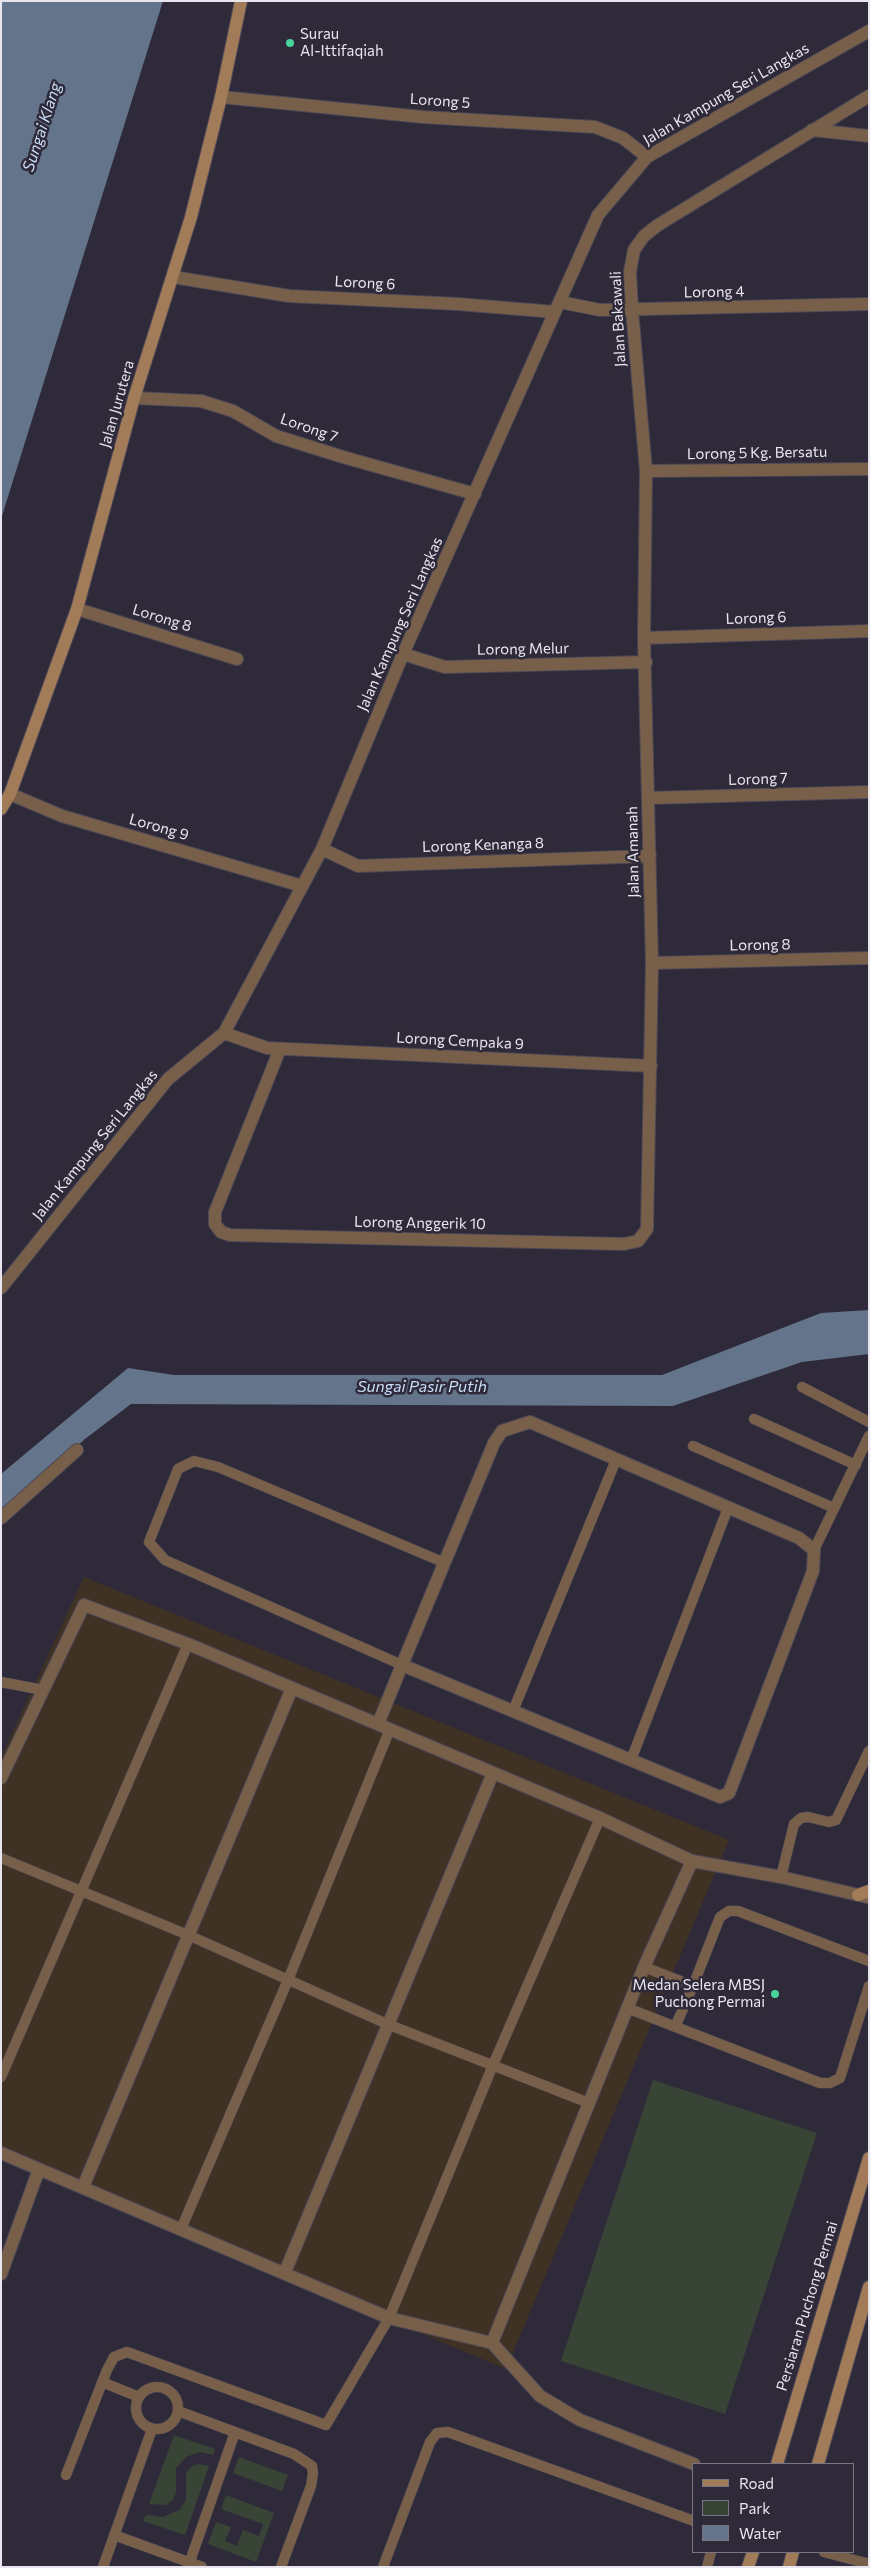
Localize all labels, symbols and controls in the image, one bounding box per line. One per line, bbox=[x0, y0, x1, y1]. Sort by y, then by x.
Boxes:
place label: Surau Al-Ittifaqiah bbox=[300, 25, 384, 60]
marker: Surau Al-Ittifaqiah bbox=[284, 37, 296, 49]
street label: Jalan Kampung Seri Langkas bbox=[640, 39, 812, 149]
water label: Sungai Klang bbox=[19, 80, 65, 174]
street label: Lorong 5 bbox=[409, 90, 471, 112]
street label: Jalan Bakawali bbox=[606, 271, 630, 367]
street label: Lorong 6 bbox=[334, 272, 396, 294]
street label: Lorong 4 bbox=[683, 282, 745, 302]
street label: Jalan Jurutera bbox=[96, 358, 138, 450]
street label: Lorong 7 bbox=[278, 410, 340, 446]
street label: Lorong 5 Kg. Bersatu bbox=[687, 443, 827, 463]
street label: Jalan Kampung Seri Langkas bbox=[353, 534, 447, 714]
street label: Lorong 8 bbox=[130, 600, 194, 636]
street label: Lorong 6 bbox=[725, 608, 787, 628]
street label: Lorong Melur bbox=[477, 639, 569, 659]
street label: Lorong 7 bbox=[728, 769, 788, 789]
street label: Jalan Amanah bbox=[623, 806, 643, 898]
street label: Lorong 9 bbox=[127, 810, 191, 844]
street label: Lorong Kenanga 8 bbox=[422, 834, 544, 856]
street label: Lorong 8 bbox=[729, 935, 791, 955]
street label: Lorong Cempaka 9 bbox=[396, 1029, 524, 1053]
street label: Jalan Kampung Seri Langkas bbox=[29, 1066, 161, 1224]
street label: Lorong Anggerik 10 bbox=[354, 1213, 486, 1233]
water label: Sungai Pasir Putih bbox=[357, 1377, 487, 1397]
place label: Medan Selera MBSJ Puchong Permai bbox=[633, 1976, 765, 2011]
marker: Medan Selera MBSJ Puchong Permai bbox=[769, 1988, 781, 2000]
street label: Persiaran Puchong Permai bbox=[773, 2219, 841, 2393]
legend bbox=[692, 2463, 855, 2553]
text: Road bbox=[739, 2474, 774, 2492]
text: Park bbox=[739, 2499, 770, 2517]
text: Water bbox=[739, 2524, 781, 2542]

